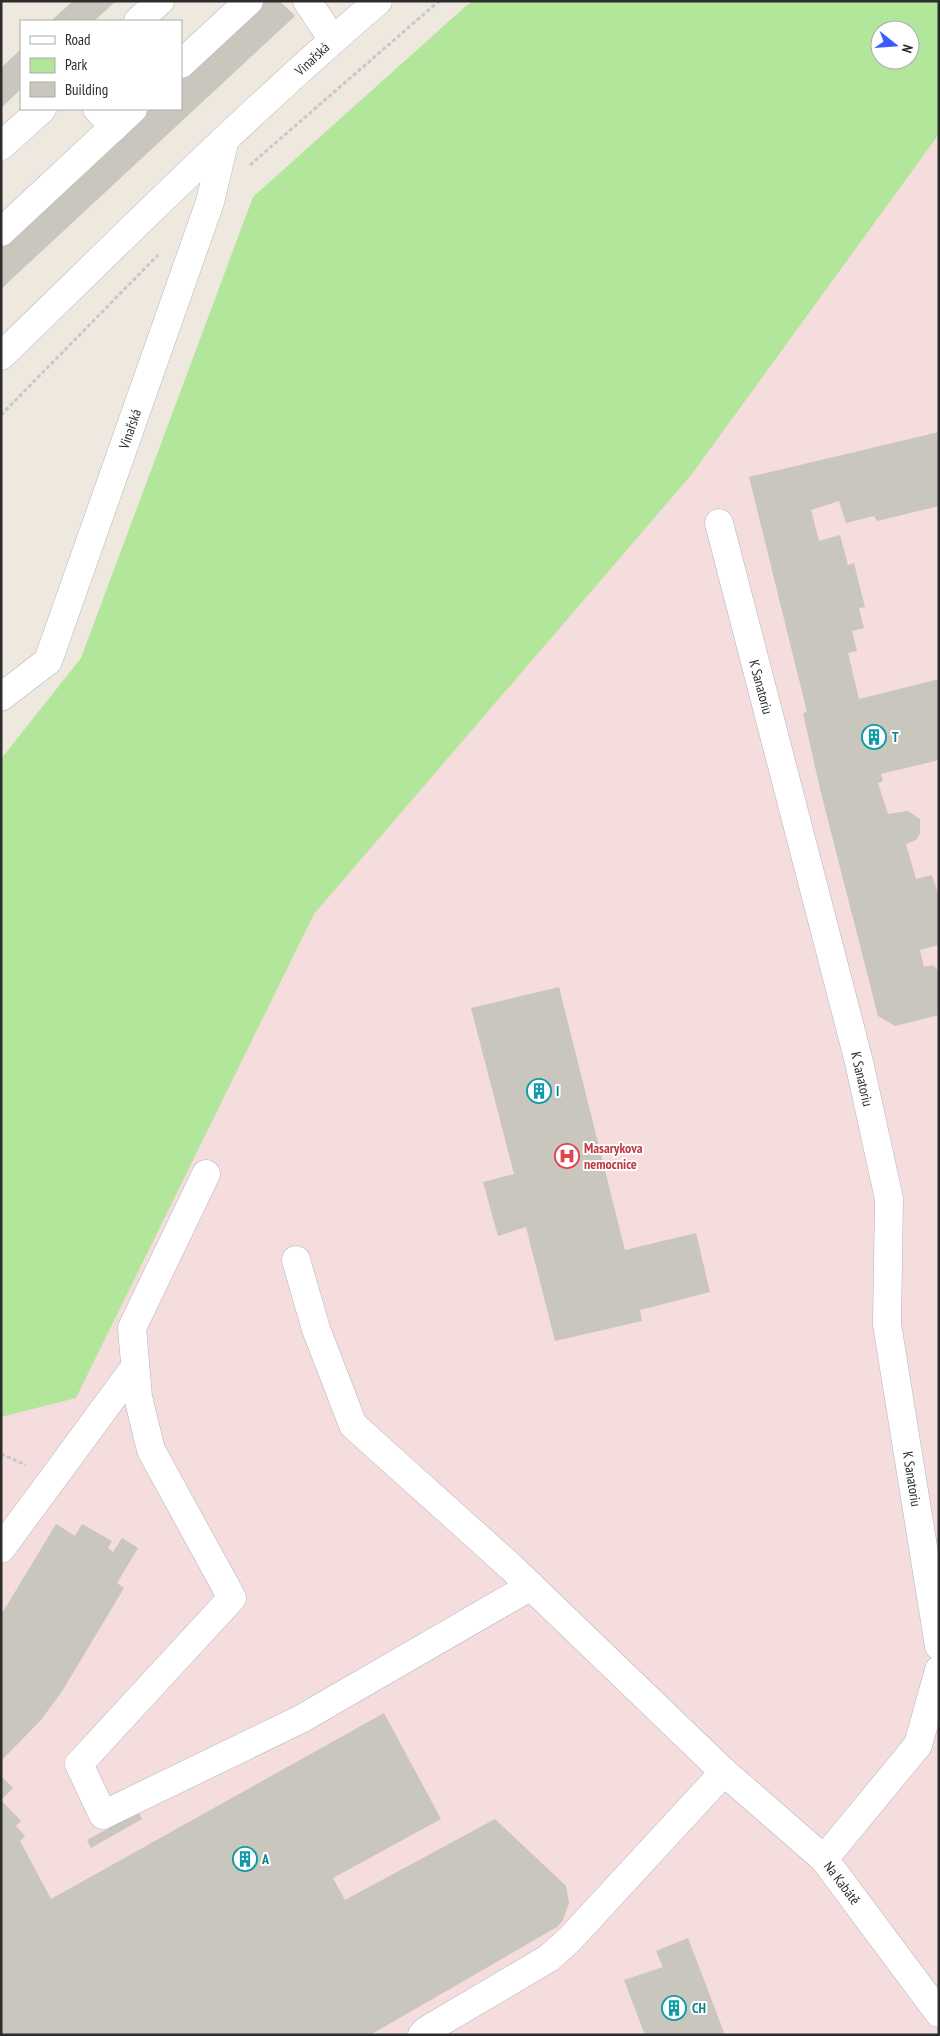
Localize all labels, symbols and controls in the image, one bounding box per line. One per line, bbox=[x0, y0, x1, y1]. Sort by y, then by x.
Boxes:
legend bbox=[20, 20, 182, 110]
north arrow bbox=[870, 20, 920, 70]
text: Road bbox=[65, 30, 91, 49]
street label: Vinařská bbox=[290, 38, 333, 80]
text: N bbox=[898, 43, 917, 55]
text: Park bbox=[65, 55, 87, 74]
text: Building bbox=[65, 80, 108, 99]
street label: Vinařská bbox=[115, 407, 145, 452]
street label: K Sanatoriu bbox=[745, 658, 777, 716]
building icon: T bbox=[861, 724, 887, 750]
place label: T bbox=[892, 728, 899, 746]
street label: K Sanatoriu bbox=[847, 1050, 877, 1108]
building icon: I bbox=[526, 1078, 552, 1104]
place label: I bbox=[556, 1082, 559, 1100]
place label: Masarykova nemocnice bbox=[584, 1139, 643, 1173]
hospital icon: Masarykova nemocnice bbox=[554, 1143, 580, 1169]
street label: K Sanatoriu bbox=[899, 1450, 925, 1508]
building icon: A bbox=[232, 1846, 258, 1872]
place label: A bbox=[261, 1850, 270, 1868]
street label: Na Kabátě bbox=[820, 1858, 864, 1908]
building icon: CH bbox=[661, 1995, 687, 2021]
place label: CH bbox=[692, 1999, 706, 2017]

